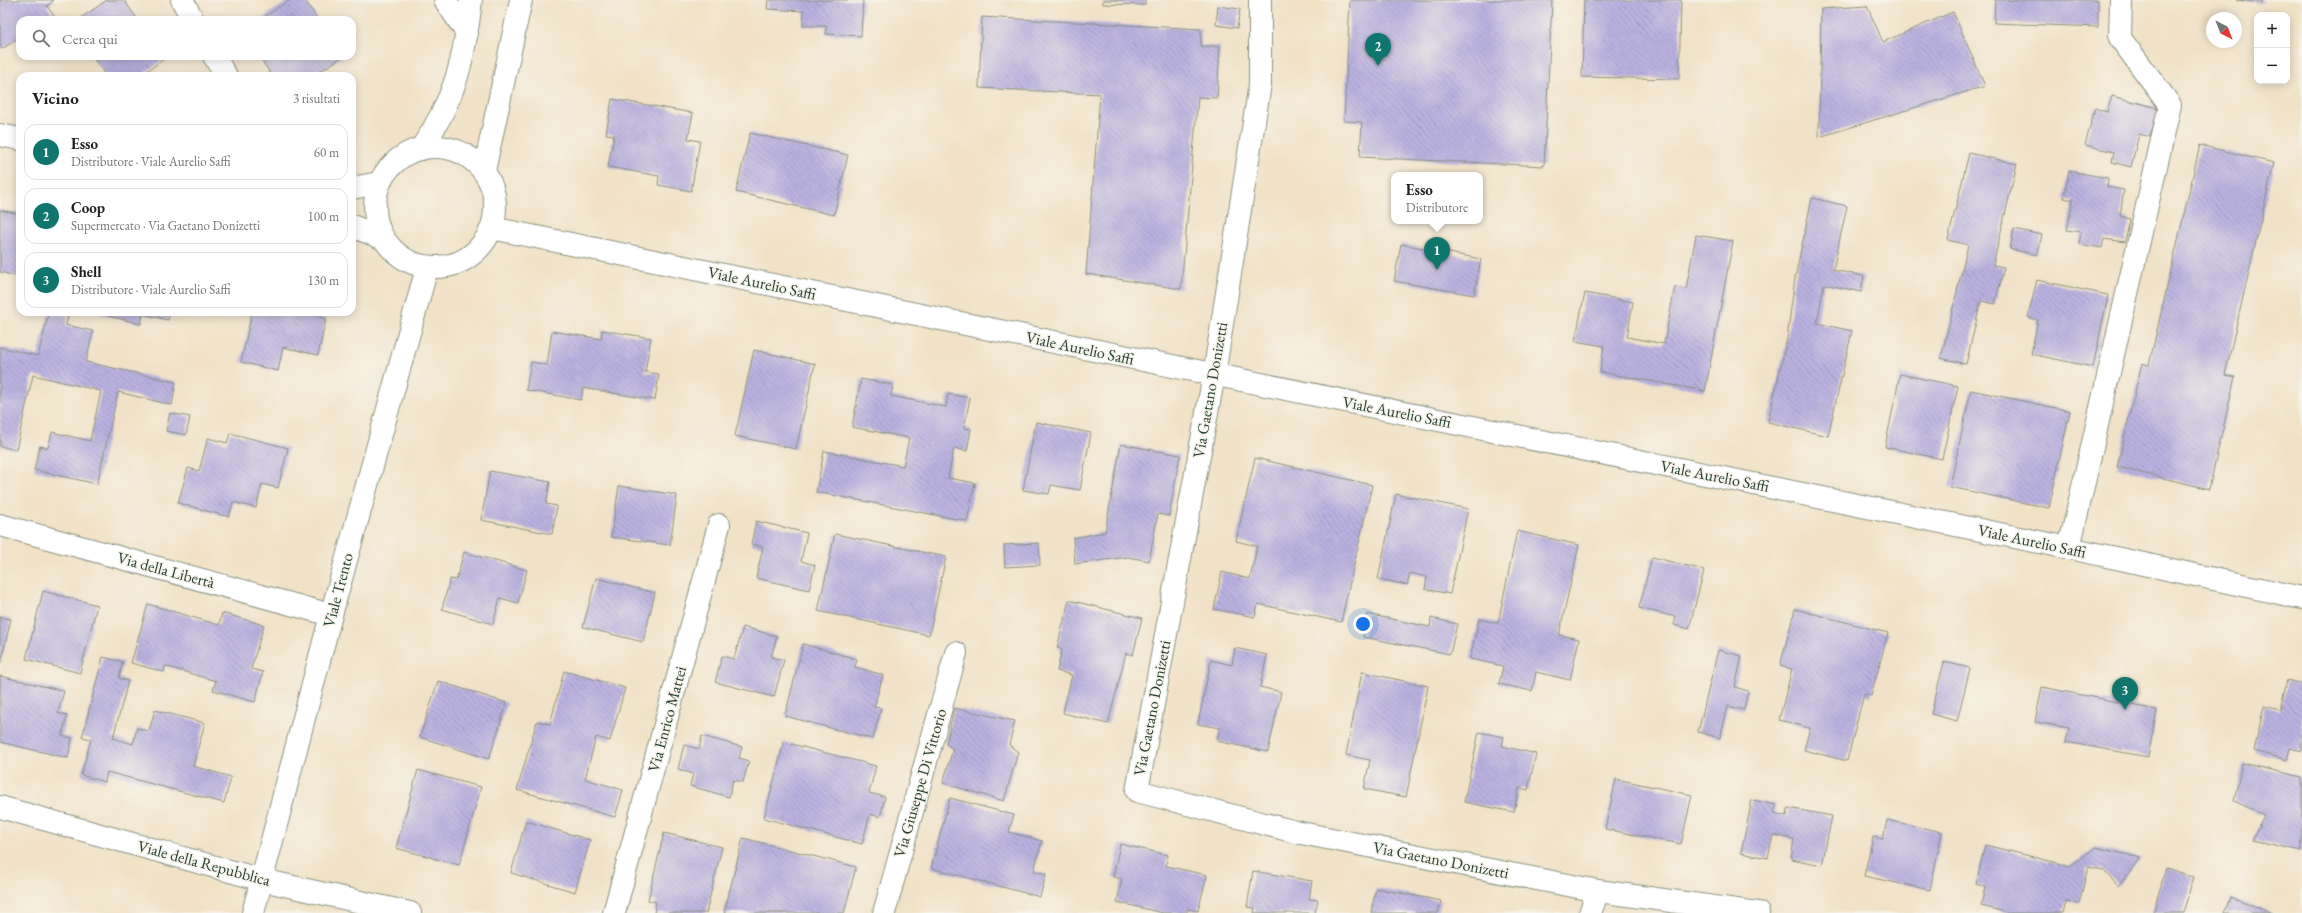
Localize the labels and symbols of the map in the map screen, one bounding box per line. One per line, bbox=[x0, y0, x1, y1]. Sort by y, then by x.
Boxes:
north arrow bbox=[2206, 12, 2242, 48]
pin: 2 bbox=[1365, 33, 1391, 66]
pin: 1 bbox=[1424, 237, 1450, 270]
street label: Viale Aurelio Saffi bbox=[706, 261, 819, 305]
street label: Via Gaetano Donizetti bbox=[1188, 320, 1232, 460]
street label: Viale Aurelio Saffi bbox=[1024, 326, 1137, 370]
street label: Viale Aurelio Saffi bbox=[1341, 391, 1454, 433]
street label: Viale Aurelio Saffi bbox=[1659, 455, 1772, 497]
street label: Viale Aurelio Saffi bbox=[1976, 519, 2089, 563]
street label: Via della Libertà bbox=[115, 547, 218, 593]
street label: Viale Trento bbox=[318, 550, 358, 629]
your location bbox=[1353, 614, 1373, 634]
street label: Via Gaetano Donizetti bbox=[1129, 638, 1175, 778]
street label: Via Enrico Mattei bbox=[643, 664, 691, 774]
pin: 3 bbox=[2112, 677, 2138, 710]
street label: Via Giuseppe Di Vittorio bbox=[889, 706, 951, 860]
street label: Viale della Repubblica bbox=[135, 835, 273, 891]
street label: Via Gaetano Donizetti bbox=[1371, 837, 1511, 883]

